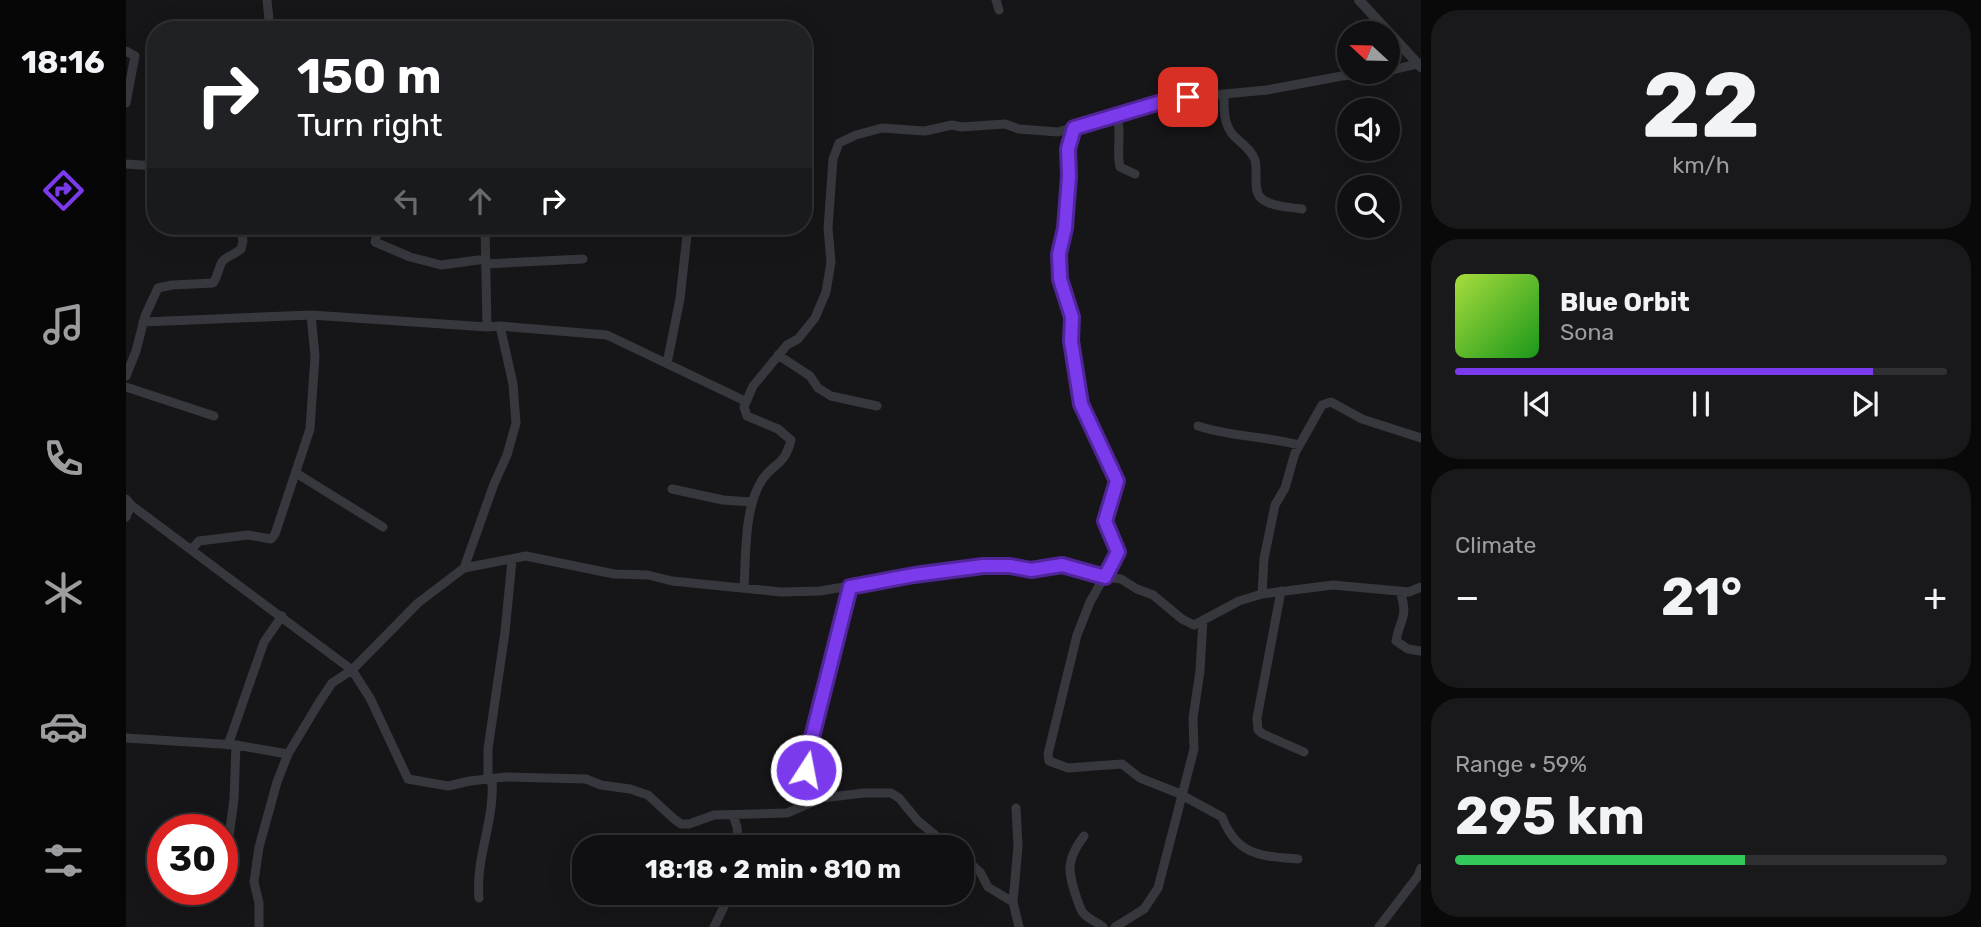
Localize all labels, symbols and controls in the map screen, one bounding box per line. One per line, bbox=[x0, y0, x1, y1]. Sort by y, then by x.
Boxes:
north arrow bbox=[1337, 21, 1400, 84]
map controls bbox=[1337, 21, 1400, 238]
text: 18:16 bbox=[21, 43, 105, 81]
text: 150 m bbox=[297, 47, 442, 105]
icon: right bbox=[182, 49, 273, 140]
text: 22 bbox=[1642, 51, 1760, 159]
pin bbox=[1158, 67, 1218, 127]
icon: arrive bbox=[1169, 78, 1207, 116]
button: sound bbox=[1337, 98, 1400, 161]
text: Turn right bbox=[297, 106, 442, 144]
text: km/h bbox=[1672, 151, 1730, 179]
icon: directions bbox=[39, 166, 88, 215]
button: search bbox=[1337, 175, 1400, 238]
icon: left bbox=[388, 182, 426, 220]
icon: ahead bbox=[461, 182, 499, 220]
icon: right bbox=[534, 182, 572, 220]
text: Blue Orbit bbox=[1560, 287, 1690, 318]
icon: music bbox=[39, 300, 88, 349]
text: Sona bbox=[1560, 318, 1614, 346]
icon: previous bbox=[1518, 385, 1556, 423]
icon: pause bbox=[1682, 385, 1720, 423]
icon: next bbox=[1846, 385, 1884, 423]
icon: phone bbox=[39, 434, 88, 483]
text: Climate bbox=[1455, 531, 1536, 559]
text: 21° bbox=[1661, 566, 1742, 628]
icon: climate bbox=[39, 568, 88, 617]
text: − bbox=[1455, 574, 1480, 620]
text: + bbox=[1923, 574, 1947, 620]
icon: car bbox=[39, 702, 88, 751]
position arrow bbox=[769, 733, 843, 807]
text: Range · 59% bbox=[1455, 750, 1587, 778]
text: 295 km bbox=[1455, 785, 1645, 847]
speed limit sign: 30 bbox=[147, 814, 238, 905]
icon: filters bbox=[39, 836, 88, 885]
text: 18:18 · 2 min · 810 m bbox=[645, 854, 901, 885]

